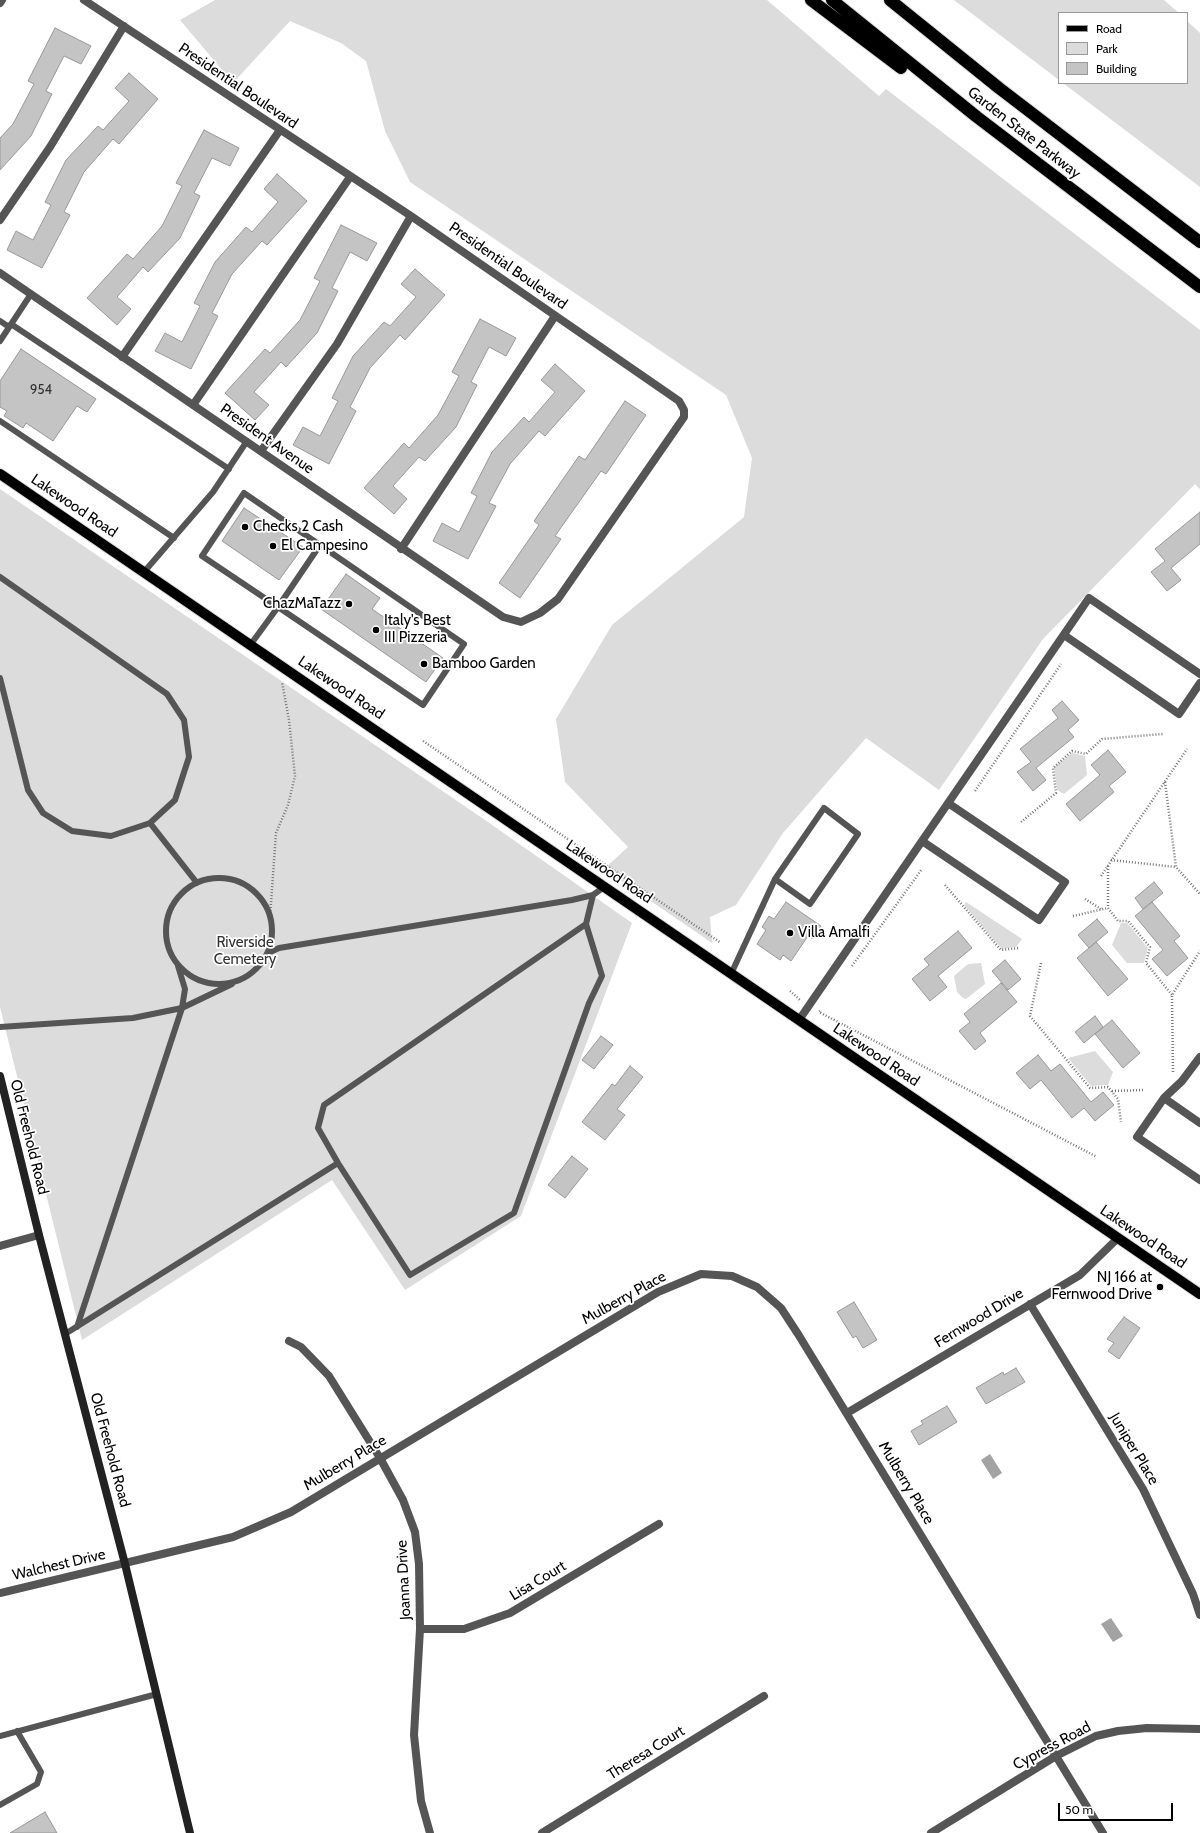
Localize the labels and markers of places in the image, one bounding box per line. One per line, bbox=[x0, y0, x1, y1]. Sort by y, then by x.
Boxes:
place label: Checks 2 Cash bbox=[253, 518, 343, 536]
marker: Checks 2 Cash bbox=[240, 522, 250, 532]
place label: El Campesino bbox=[281, 537, 368, 555]
marker: El Campesino bbox=[268, 541, 278, 551]
place label: ChazMaTazz bbox=[263, 595, 341, 613]
marker: ChazMaTazz bbox=[344, 599, 354, 609]
place label: Italy's Best III Pizzeria bbox=[384, 612, 451, 647]
marker: Italy's Best III Pizzeria bbox=[371, 625, 381, 635]
place label: Bamboo Garden bbox=[432, 655, 536, 673]
marker: Bamboo Garden bbox=[419, 659, 429, 669]
place label: Villa Amalfi bbox=[798, 924, 870, 942]
marker: Villa Amalfi bbox=[785, 928, 795, 938]
place label: NJ 166 at Fernwood Drive bbox=[1051, 1269, 1152, 1304]
marker: NJ 166 at Fernwood Drive bbox=[1155, 1282, 1165, 1292]

